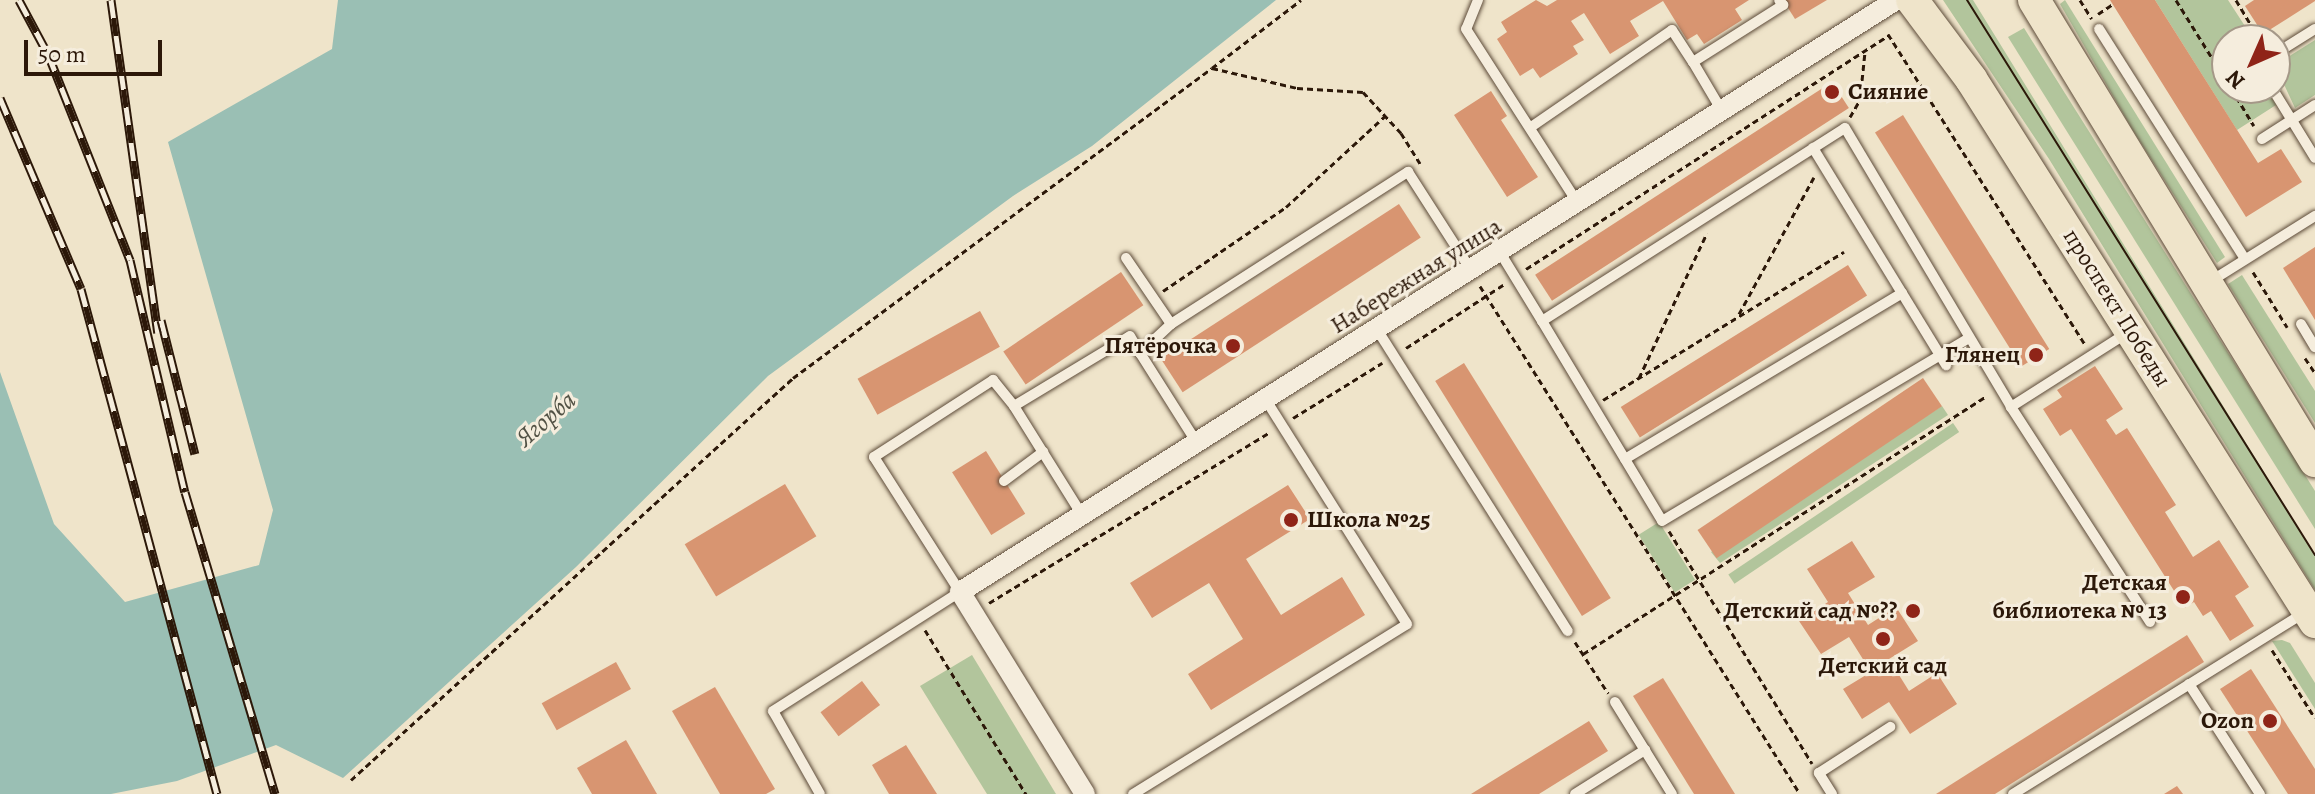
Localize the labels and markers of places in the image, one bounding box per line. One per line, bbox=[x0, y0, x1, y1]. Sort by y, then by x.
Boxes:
place label: Сияние bbox=[1848, 78, 1928, 106]
marker: Сияние bbox=[1823, 83, 1841, 101]
place label: Пятёрочка bbox=[1104, 332, 1217, 360]
marker: Пятёрочка bbox=[1224, 337, 1242, 355]
place label: Глянец bbox=[1945, 341, 2020, 369]
marker: Глянец bbox=[2027, 346, 2045, 364]
place label: Школа №25 bbox=[1307, 506, 1431, 534]
marker: Школа №25 bbox=[1282, 511, 1300, 529]
place label: Детская библиотека № 13 bbox=[1992, 569, 2167, 625]
marker: Детская библиотека № 13 bbox=[2174, 588, 2192, 606]
place label: Детский сад №?? bbox=[1723, 597, 1897, 625]
marker: Детский сад №?? bbox=[1904, 602, 1922, 620]
marker: Детский сад bbox=[1874, 630, 1892, 648]
place label: Детский сад bbox=[1819, 652, 1947, 680]
place label: Ozon bbox=[2201, 707, 2254, 735]
marker: Ozon bbox=[2261, 712, 2279, 730]

